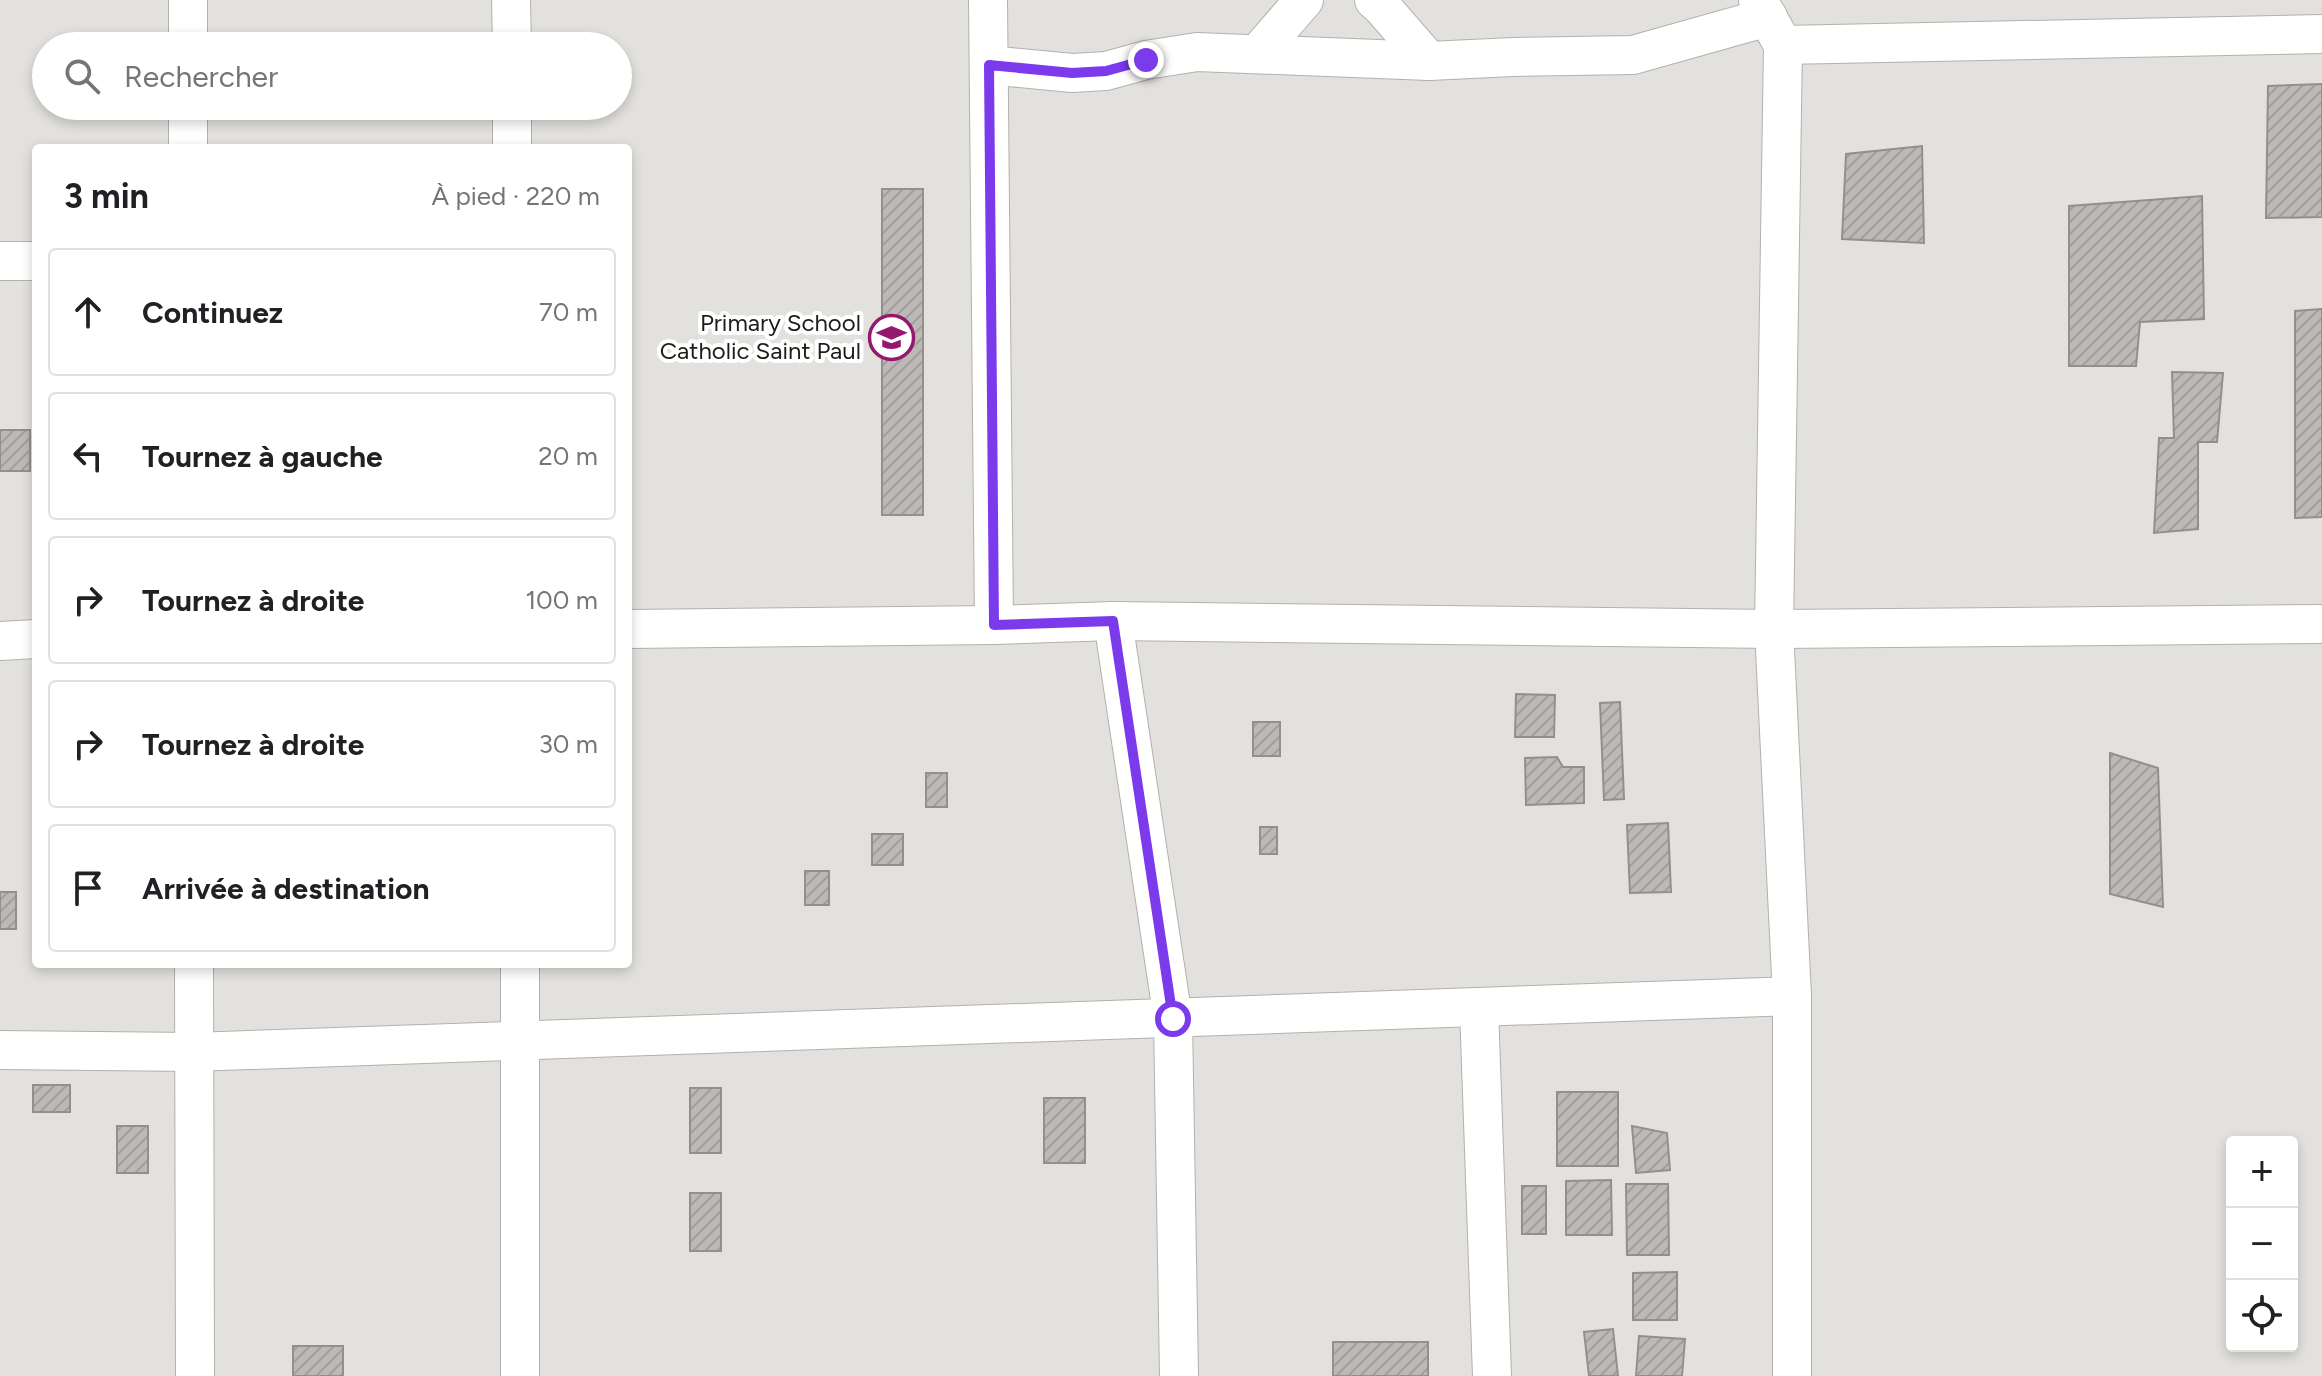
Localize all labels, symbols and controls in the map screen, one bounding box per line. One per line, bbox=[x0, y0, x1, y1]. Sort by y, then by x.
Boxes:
search box bbox=[32, 32, 632, 120]
route end bbox=[1128, 42, 1164, 78]
icon: search bbox=[60, 54, 104, 98]
text: Rechercher bbox=[124, 58, 278, 95]
text: 3 min bbox=[64, 176, 149, 217]
text: À pied · 220 m bbox=[431, 180, 600, 212]
icon: ahead bbox=[66, 290, 110, 334]
text: Continuez bbox=[142, 294, 283, 331]
text: 70 m bbox=[539, 296, 598, 328]
place label: Primary School Catholic Saint Paul bbox=[660, 308, 861, 365]
school or university icon: Primary School Catholic Saint Paul bbox=[868, 313, 916, 361]
icon: left bbox=[66, 434, 110, 478]
text: Tournez à gauche bbox=[142, 438, 383, 475]
text: 20 m bbox=[538, 440, 598, 472]
icon: right bbox=[66, 578, 110, 622]
text: Tournez à droite bbox=[142, 582, 364, 619]
text: 100 m bbox=[525, 584, 598, 616]
icon: right bbox=[66, 722, 110, 766]
text: Tournez à droite bbox=[142, 726, 364, 763]
text: 30 m bbox=[539, 728, 598, 760]
icon: arrive bbox=[66, 866, 110, 910]
text: Arrivée à destination bbox=[142, 870, 429, 907]
route start bbox=[1155, 1001, 1191, 1037]
map controls bbox=[2226, 1136, 2298, 1352]
button: + bbox=[2226, 1136, 2298, 1208]
button: − bbox=[2226, 1208, 2298, 1280]
button: locate bbox=[2226, 1280, 2298, 1352]

